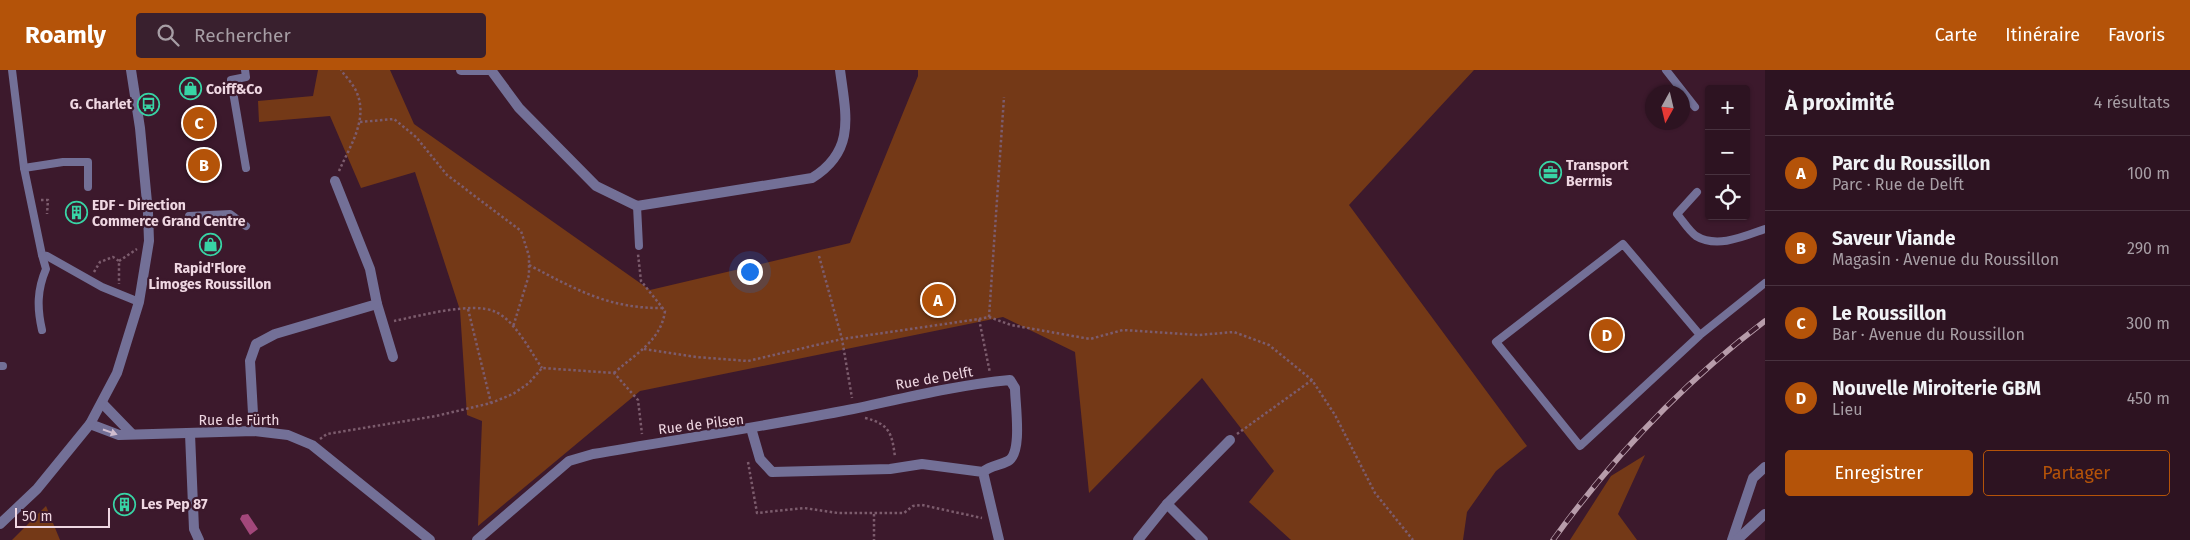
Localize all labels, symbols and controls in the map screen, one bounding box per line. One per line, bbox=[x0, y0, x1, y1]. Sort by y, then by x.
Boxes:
search box bbox=[136, 13, 486, 58]
text: Roamly bbox=[25, 21, 106, 49]
icon: search bbox=[154, 21, 182, 49]
text: Rechercher bbox=[194, 24, 291, 47]
text: Carte bbox=[1935, 24, 1977, 46]
text: Itinéraire bbox=[2005, 24, 2080, 46]
text: Favoris bbox=[2108, 24, 2165, 46]
shop icon: Coiff&Co bbox=[178, 77, 202, 101]
place label: Coiff&Co bbox=[206, 81, 262, 98]
north arrow bbox=[1645, 85, 1690, 130]
map controls bbox=[1705, 85, 1750, 220]
button: + bbox=[1705, 85, 1750, 130]
text: À proximité bbox=[1785, 90, 1894, 116]
bus stop icon: G. Charlet bbox=[136, 92, 160, 116]
text: 4 résultats bbox=[2094, 93, 2170, 112]
place label: G. Charlet bbox=[70, 96, 133, 113]
pin: C bbox=[183, 104, 215, 142]
button: − bbox=[1705, 130, 1750, 175]
pin: B bbox=[188, 146, 220, 184]
text: Parc du Roussillon bbox=[1832, 152, 1990, 175]
place label: Transport Berrnis bbox=[1566, 157, 1629, 190]
office icon: Transport Berrnis bbox=[1538, 161, 1562, 185]
text: A bbox=[1796, 164, 1806, 183]
text: 100 m bbox=[2127, 164, 2170, 183]
button: locate bbox=[1705, 175, 1750, 220]
text: Parc · Rue de Delft bbox=[1832, 175, 1964, 194]
place label: EDF - Direction Commerce Grand Centre bbox=[92, 197, 246, 230]
building icon: EDF - Direction Commerce Grand Centre bbox=[64, 201, 88, 225]
text: Saveur Viande bbox=[1832, 227, 1956, 250]
shop icon: Rapid'Flore Limoges Roussillon bbox=[198, 233, 222, 257]
text: B bbox=[1796, 239, 1806, 258]
text: 290 m bbox=[2127, 239, 2170, 258]
text: Magasin · Avenue du Roussillon bbox=[1832, 250, 2059, 269]
your location bbox=[737, 259, 763, 285]
place label: Rapid'Flore Limoges Roussillon bbox=[149, 260, 271, 293]
pin: A bbox=[922, 281, 954, 319]
text: Le Roussillon bbox=[1832, 302, 1947, 325]
text: C bbox=[1796, 314, 1806, 333]
text: 300 m bbox=[2126, 314, 2170, 333]
pin: D bbox=[1591, 316, 1623, 354]
text: Bar · Avenue du Roussillon bbox=[1832, 325, 2025, 344]
street label: Rue de Delft bbox=[894, 363, 975, 394]
text: Nouvelle Miroiterie GBM bbox=[1832, 377, 2041, 400]
text: D bbox=[1796, 389, 1806, 408]
text: 450 m bbox=[2127, 389, 2170, 408]
text: Lieu bbox=[1832, 400, 1863, 419]
street label: Rue de Pilsen bbox=[657, 411, 745, 438]
street label: Rue de Fürth bbox=[199, 412, 279, 429]
one-way arrow bbox=[103, 428, 118, 436]
button: Enregistrer bbox=[1785, 450, 1973, 496]
button: Partager bbox=[1983, 450, 2170, 496]
building icon: Les Pep 87 bbox=[113, 492, 137, 516]
place label: Les Pep 87 bbox=[141, 496, 208, 513]
scale bar bbox=[15, 505, 110, 528]
text: 50 m bbox=[22, 508, 53, 525]

